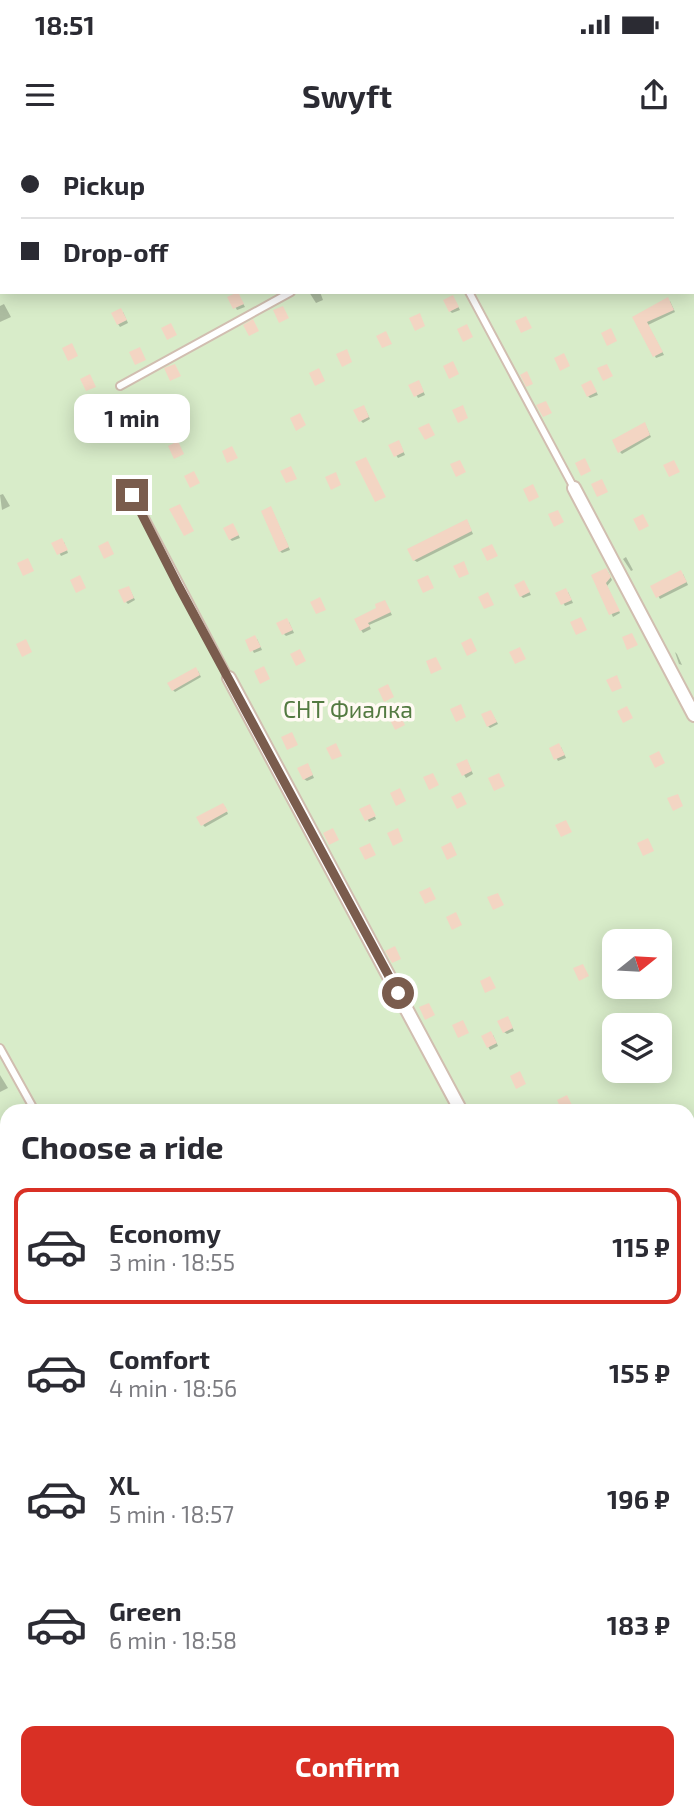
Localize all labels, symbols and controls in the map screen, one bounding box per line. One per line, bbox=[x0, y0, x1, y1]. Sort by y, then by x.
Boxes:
text: 18:51 bbox=[35, 9, 95, 40]
icon: menu bbox=[21, 76, 59, 114]
text: Swyft bbox=[302, 76, 392, 114]
icon: share bbox=[635, 76, 673, 114]
text: Pickup bbox=[63, 169, 145, 200]
text: Drop-off bbox=[63, 236, 168, 267]
callout: 1 min bbox=[74, 394, 190, 442]
text: 1 min bbox=[104, 404, 160, 432]
route end bbox=[116, 479, 148, 511]
park label: СНТ Фиалка bbox=[283, 695, 413, 723]
north arrow bbox=[602, 929, 672, 999]
map controls bbox=[602, 929, 672, 1083]
route start bbox=[382, 977, 414, 1009]
button: layers bbox=[602, 1013, 672, 1083]
text: Choose a ride bbox=[21, 1127, 224, 1165]
icon: car bbox=[25, 1215, 88, 1278]
text: Economy bbox=[109, 1217, 221, 1248]
text: 115 ₽ bbox=[612, 1231, 670, 1262]
text: 3 min · 18:55 bbox=[109, 1248, 235, 1276]
icon: car bbox=[25, 1341, 88, 1404]
text: Comfort bbox=[109, 1343, 210, 1374]
text: 155 ₽ bbox=[609, 1357, 670, 1388]
text: 4 min · 18:56 bbox=[109, 1374, 237, 1402]
icon: car bbox=[25, 1467, 88, 1530]
text: XL bbox=[109, 1469, 140, 1500]
text: 196 ₽ bbox=[607, 1483, 670, 1514]
text: 5 min · 18:57 bbox=[109, 1500, 234, 1528]
icon: car bbox=[25, 1593, 88, 1656]
text: Green bbox=[109, 1595, 182, 1626]
text: 183 ₽ bbox=[607, 1609, 670, 1640]
text: 6 min · 18:58 bbox=[109, 1626, 237, 1654]
button: Confirm bbox=[21, 1726, 674, 1806]

